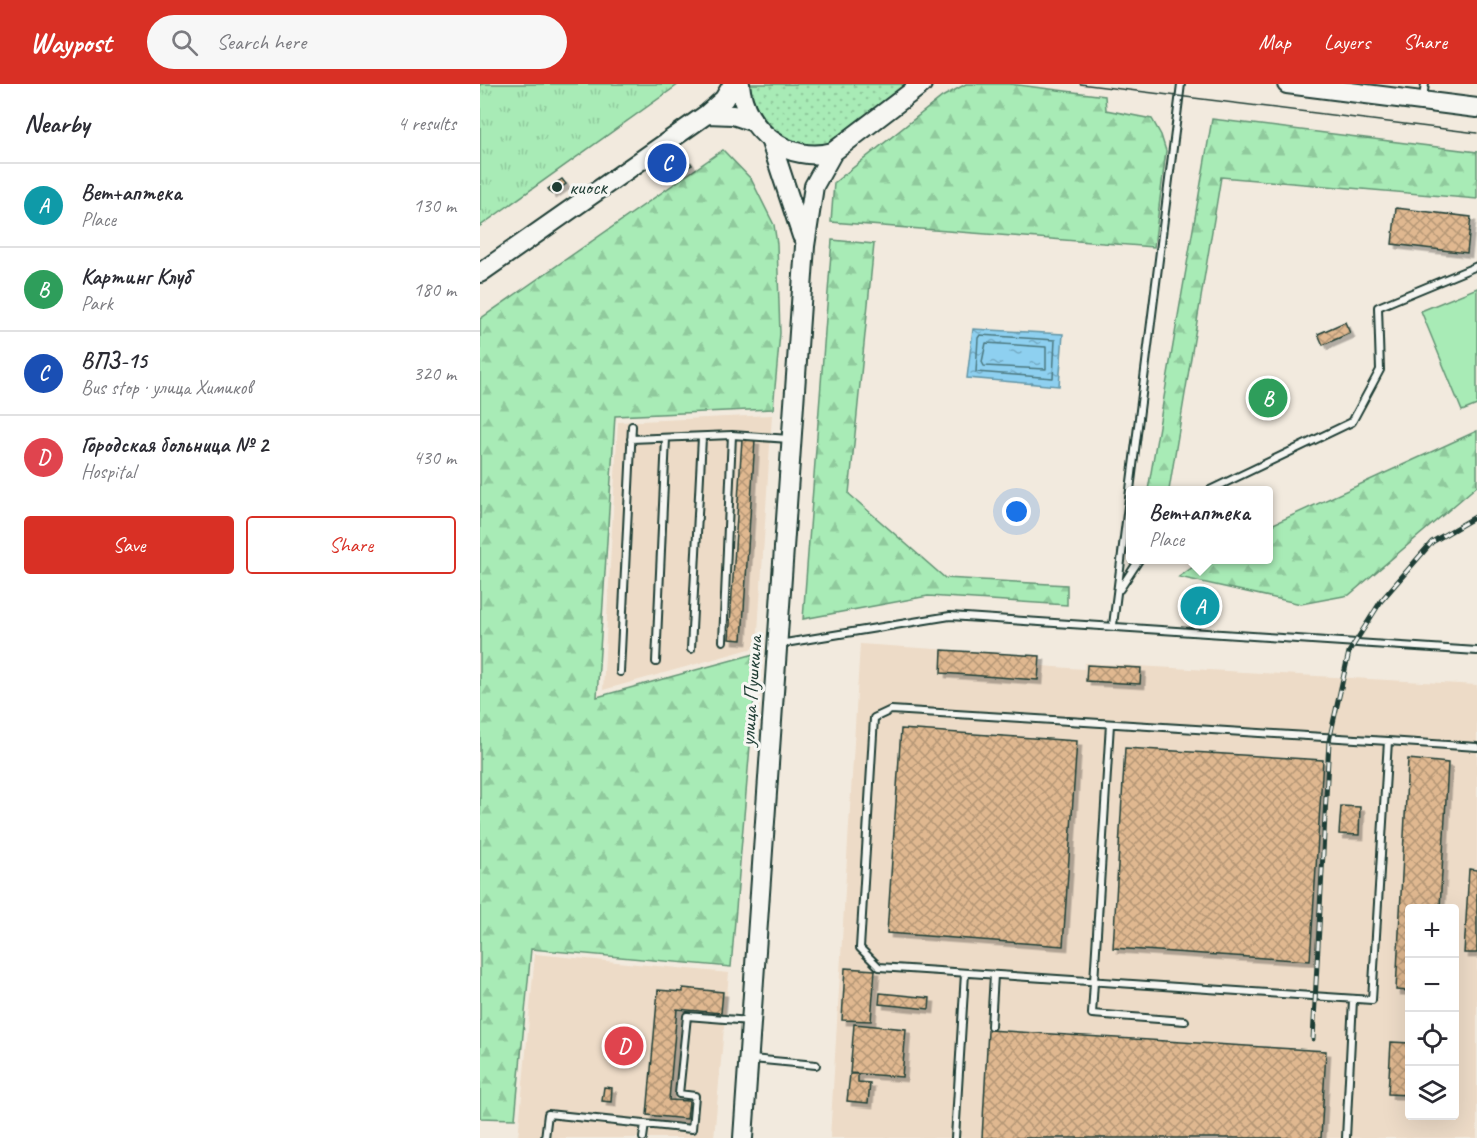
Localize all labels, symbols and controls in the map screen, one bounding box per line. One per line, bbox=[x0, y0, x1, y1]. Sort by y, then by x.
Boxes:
search box bbox=[147, 15, 567, 69]
text: Waypost bbox=[30, 25, 111, 60]
icon: search bbox=[168, 26, 201, 59]
text: Search here bbox=[216, 28, 306, 56]
text: Map bbox=[1258, 29, 1291, 55]
text: Layers bbox=[1324, 29, 1370, 55]
text: Share bbox=[1403, 29, 1447, 55]
text: Nearby bbox=[24, 107, 89, 140]
text: 4 results bbox=[397, 111, 456, 136]
pin: C bbox=[648, 140, 687, 185]
place label: киоск bbox=[569, 174, 608, 200]
text: Вет+аптека bbox=[81, 179, 182, 207]
marker: киоск bbox=[550, 180, 564, 194]
text: A bbox=[38, 193, 49, 218]
text: 130 m bbox=[413, 193, 456, 218]
text: Place bbox=[81, 207, 116, 232]
text: Картинг Клуб bbox=[81, 263, 190, 291]
text: B bbox=[38, 277, 49, 302]
text: 180 m bbox=[413, 277, 456, 302]
text: Park bbox=[81, 291, 113, 316]
text: ВПЗ-15 bbox=[81, 347, 147, 375]
text: C bbox=[39, 361, 48, 386]
text: 320 m bbox=[413, 361, 456, 386]
text: Bus stop · улица Химиков bbox=[81, 375, 252, 400]
pin: B bbox=[1248, 376, 1288, 420]
text: Городская больница № 2 bbox=[81, 431, 268, 459]
text: D bbox=[38, 445, 49, 470]
text: 430 m bbox=[413, 445, 456, 470]
text: Hospital bbox=[81, 459, 136, 484]
popup bbox=[1126, 486, 1273, 564]
your location bbox=[1002, 497, 1031, 526]
text: Вет+аптека bbox=[1149, 499, 1250, 527]
button: Save bbox=[24, 516, 234, 574]
button: Share bbox=[246, 516, 456, 574]
text: Place bbox=[1149, 527, 1184, 552]
pin: A bbox=[1180, 584, 1220, 628]
street label: улица Пушкина bbox=[734, 632, 768, 749]
map controls bbox=[1405, 904, 1459, 1120]
button: + bbox=[1405, 904, 1459, 958]
button: − bbox=[1405, 958, 1459, 1012]
button: locate bbox=[1405, 1012, 1459, 1066]
pin: D bbox=[604, 1024, 644, 1068]
button: layers bbox=[1405, 1066, 1459, 1120]

